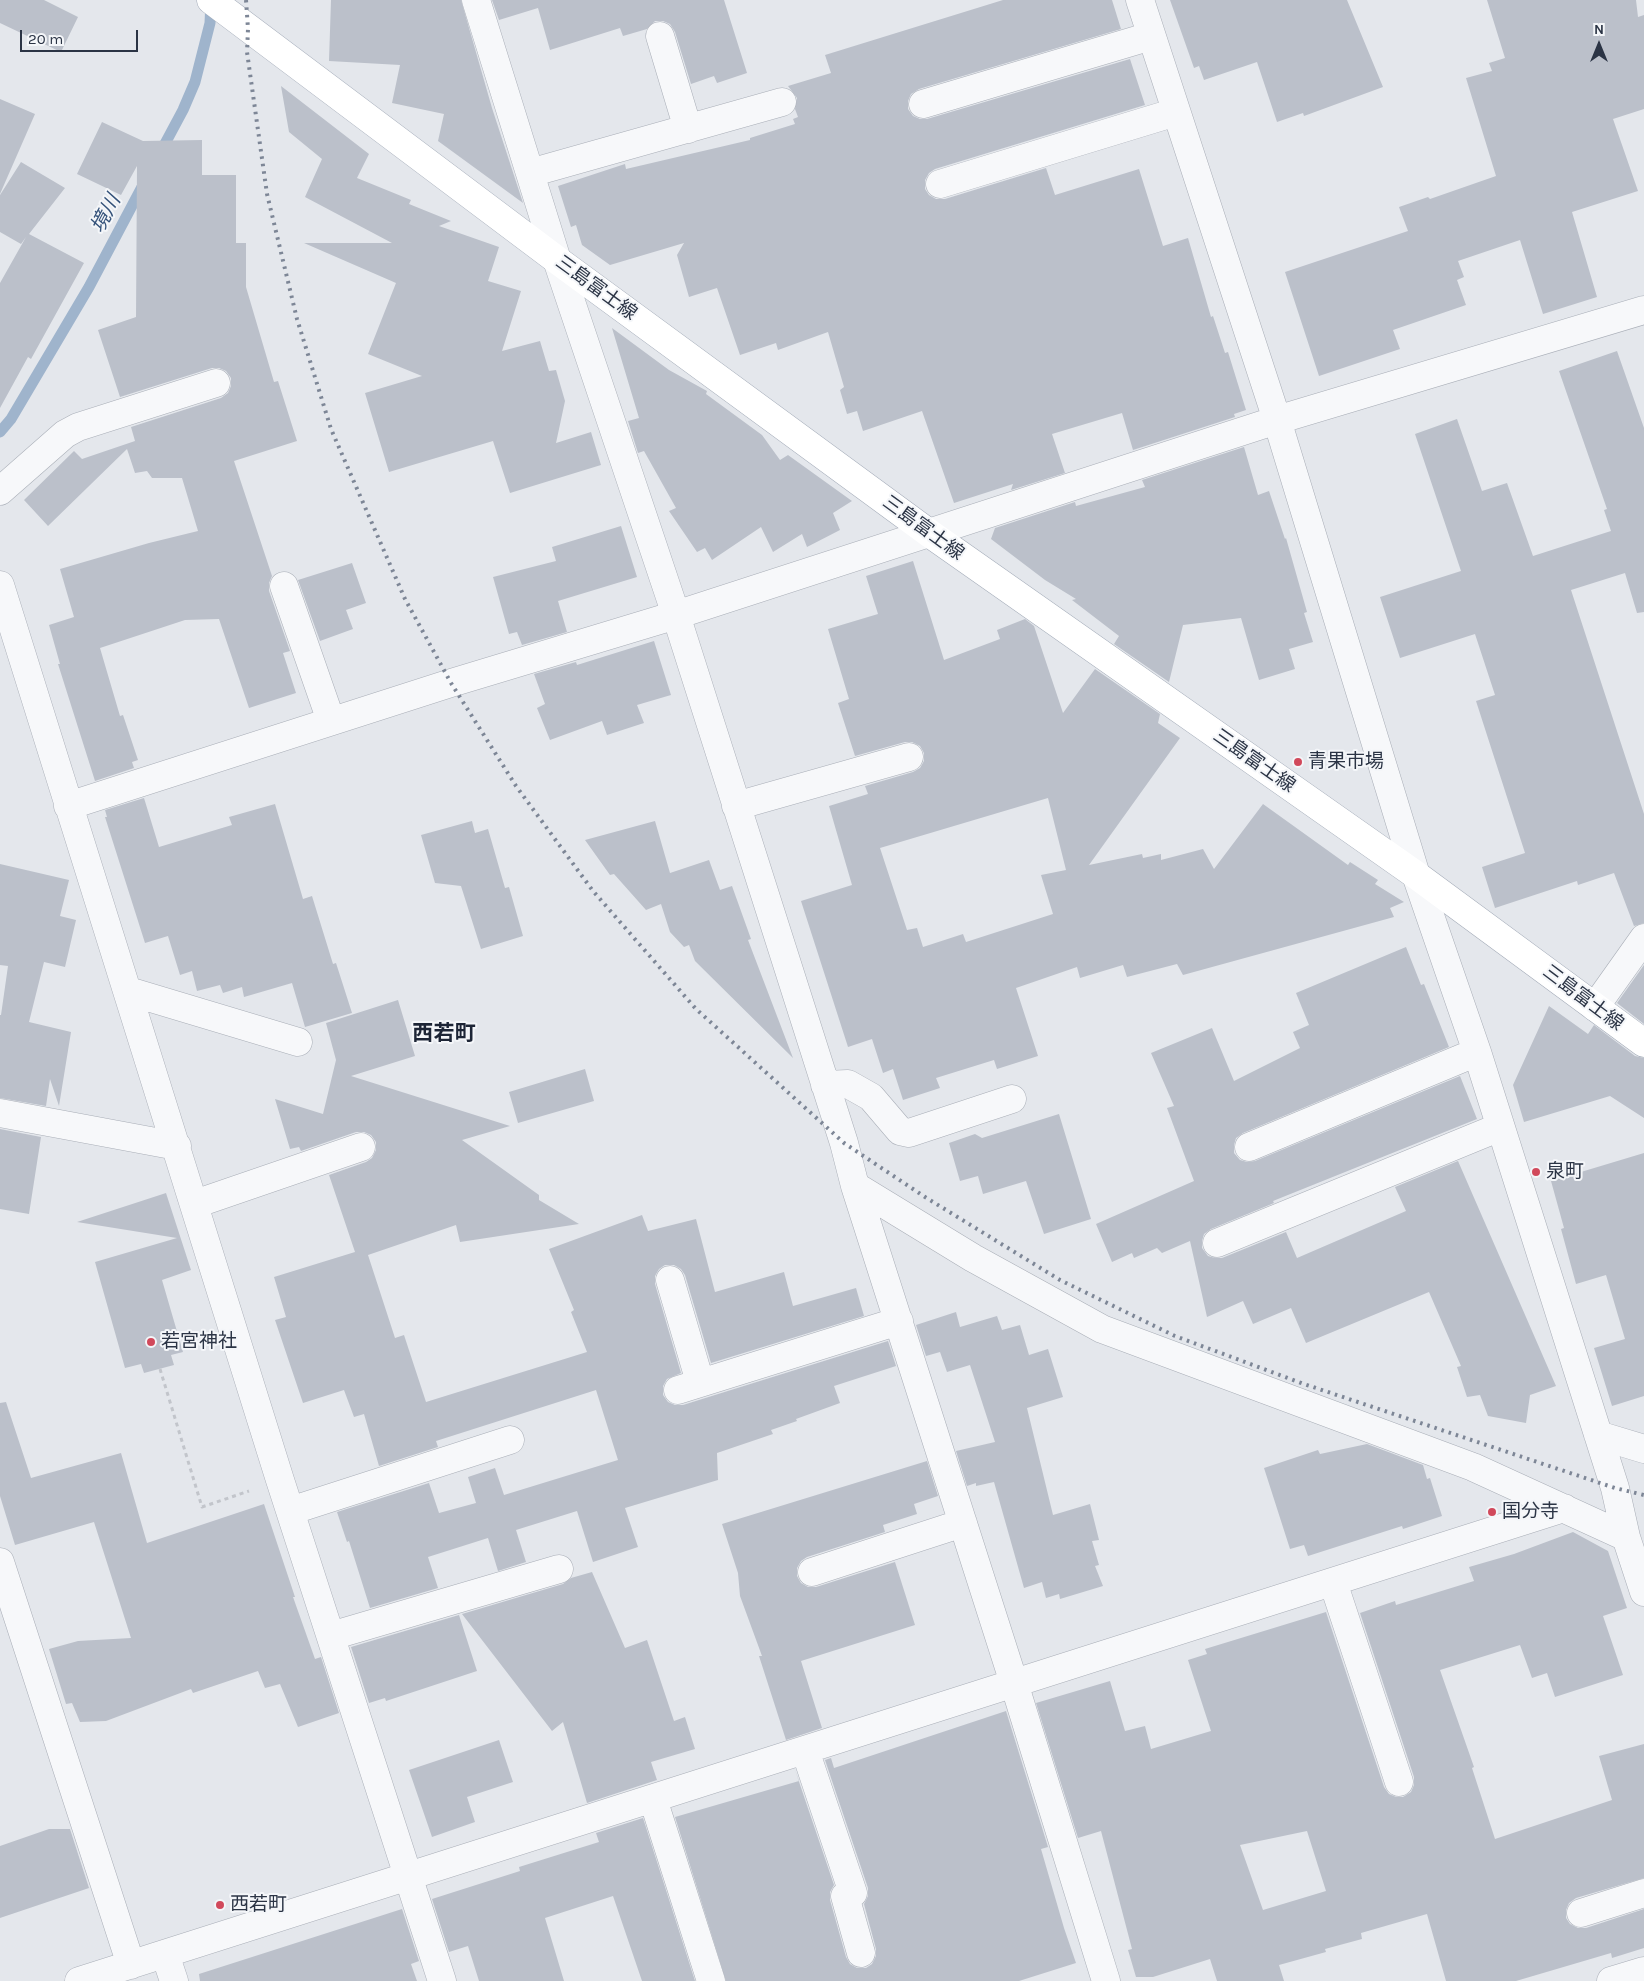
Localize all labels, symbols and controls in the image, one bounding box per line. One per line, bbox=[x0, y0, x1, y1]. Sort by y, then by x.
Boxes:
scale bar bbox=[22, 20, 140, 52]
north arrow bbox=[1574, 20, 1624, 70]
text: N bbox=[1594, 21, 1604, 38]
text: 20 m bbox=[28, 30, 63, 48]
water label: 境川 bbox=[86, 191, 126, 237]
street label: 三島富士線 bbox=[551, 251, 641, 325]
street label: 三島富士線 bbox=[878, 491, 968, 565]
street label: 三島富士線 bbox=[1209, 724, 1299, 798]
place label: 青果市場 bbox=[1308, 751, 1384, 773]
marker: 青果市場 bbox=[1292, 756, 1304, 768]
street label: 三島富士線 bbox=[1538, 960, 1628, 1036]
district label: 西若町 bbox=[413, 1021, 475, 1047]
place label: 泉町 bbox=[1546, 1161, 1584, 1183]
marker: 泉町 bbox=[1530, 1166, 1542, 1178]
place label: 若宮神社 bbox=[161, 1331, 237, 1353]
marker: 若宮神社 bbox=[145, 1336, 157, 1348]
place label: 国分寺 bbox=[1502, 1501, 1559, 1523]
marker: 国分寺 bbox=[1486, 1506, 1498, 1518]
place label: 西若町 bbox=[230, 1894, 287, 1916]
marker: 西若町 bbox=[214, 1899, 226, 1911]

